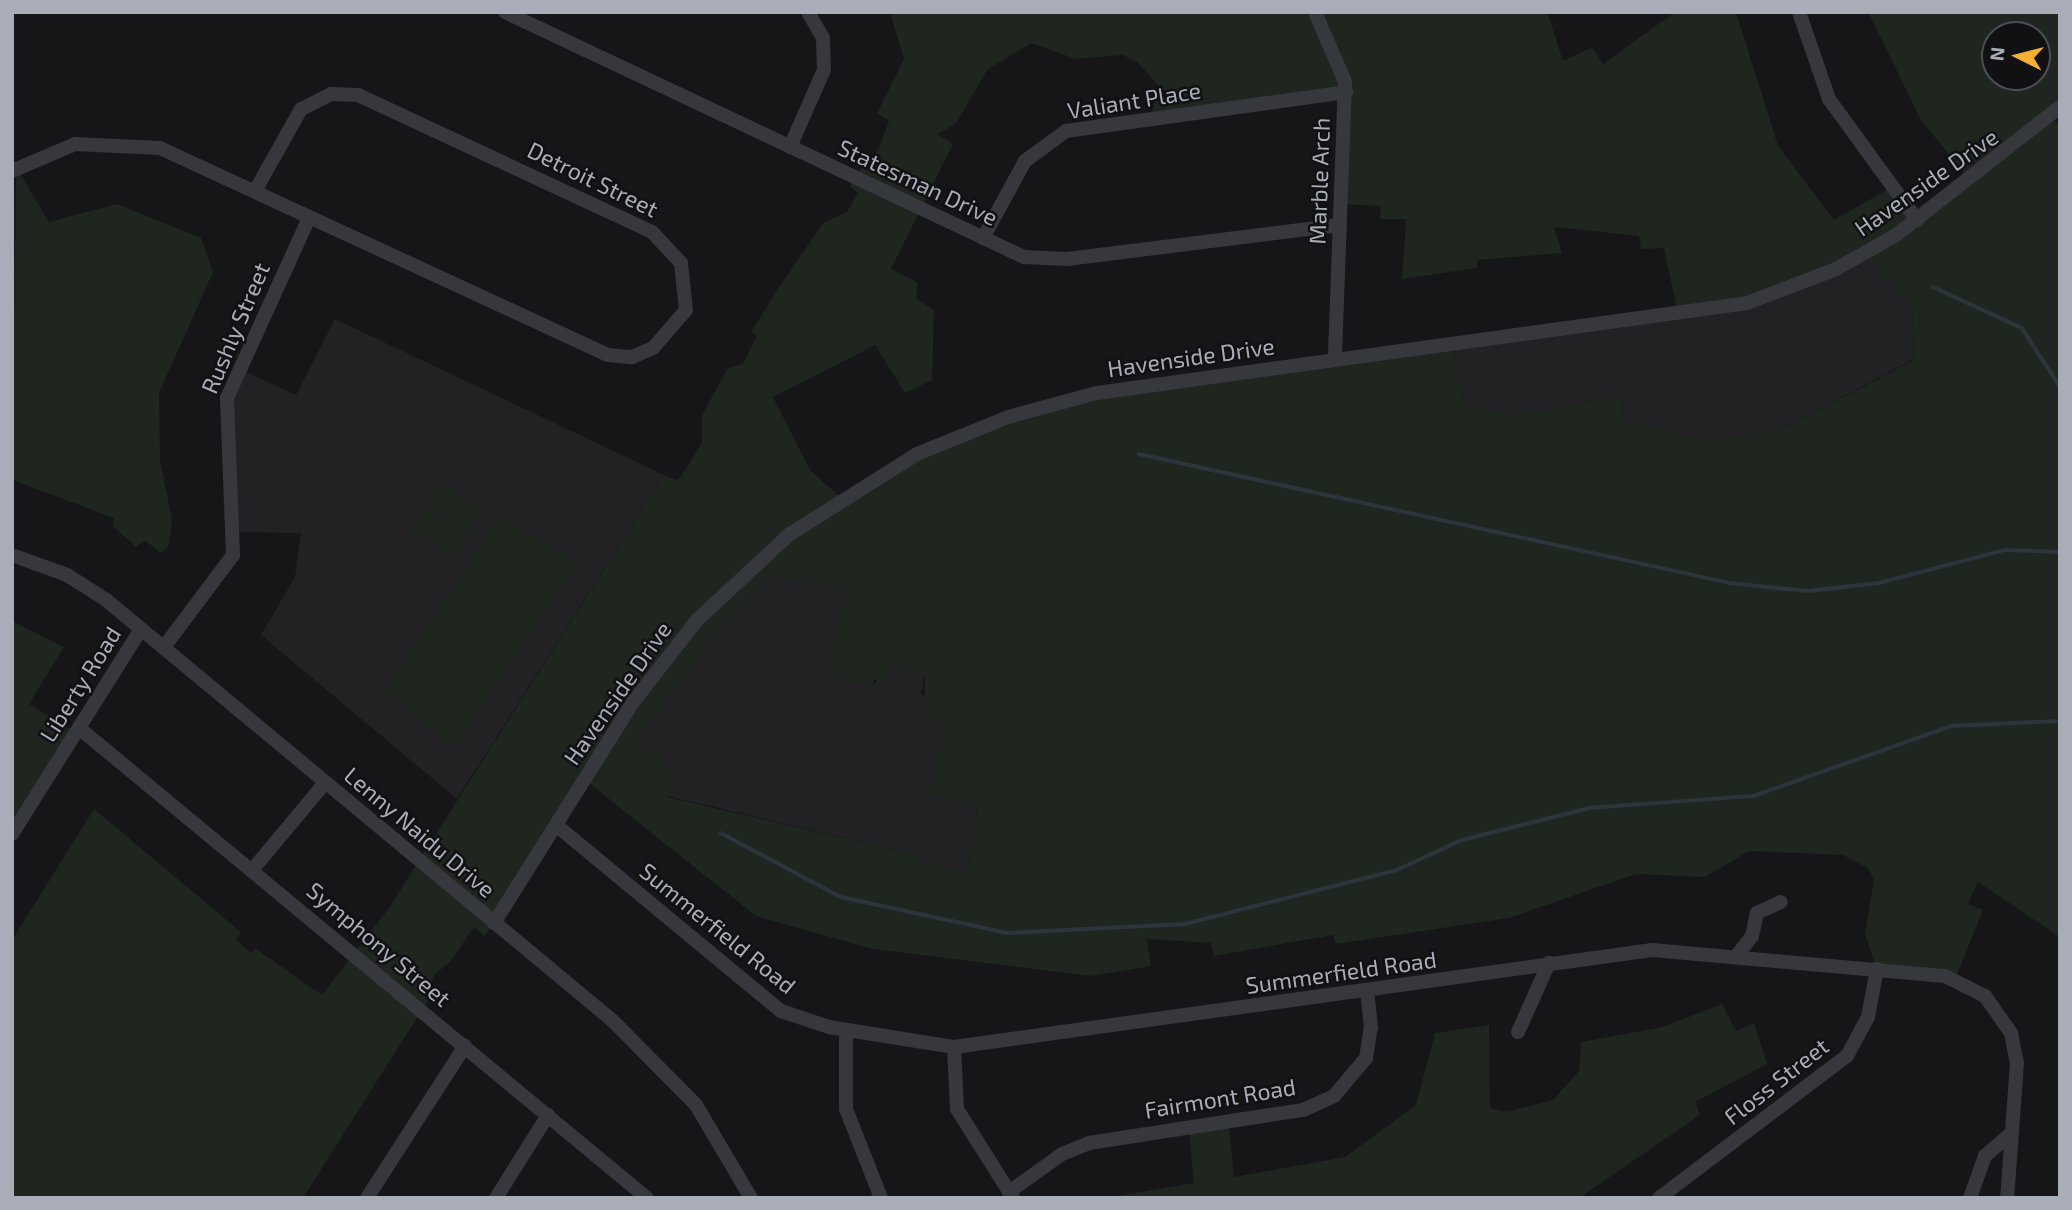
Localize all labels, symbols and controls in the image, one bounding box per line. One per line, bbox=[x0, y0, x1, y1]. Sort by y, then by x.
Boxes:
north arrow bbox=[1981, 21, 2051, 91]
text: N bbox=[1984, 46, 2009, 62]
street label: Valiant Place bbox=[1065, 76, 1203, 124]
street label: Marble Arch bbox=[1303, 117, 1335, 245]
street label: Havenside Drive bbox=[1849, 122, 2003, 242]
street label: Statesman Drive bbox=[834, 133, 1002, 231]
street label: Detroit Street bbox=[523, 135, 663, 223]
street label: Rushly Street bbox=[195, 258, 275, 398]
street label: Havenside Drive bbox=[1106, 332, 1276, 382]
street label: Havenside Drive bbox=[557, 616, 677, 770]
street label: Liberty Road bbox=[34, 621, 126, 747]
street label: Lenny Naidu Drive bbox=[339, 761, 501, 903]
street label: Summerfield Road bbox=[635, 857, 801, 999]
street label: Symphony Street bbox=[301, 876, 457, 1012]
street label: Summerfield Road bbox=[1244, 945, 1438, 999]
street label: Floss Street bbox=[1718, 1032, 1834, 1130]
street label: Fairmont Road bbox=[1142, 1072, 1298, 1124]

